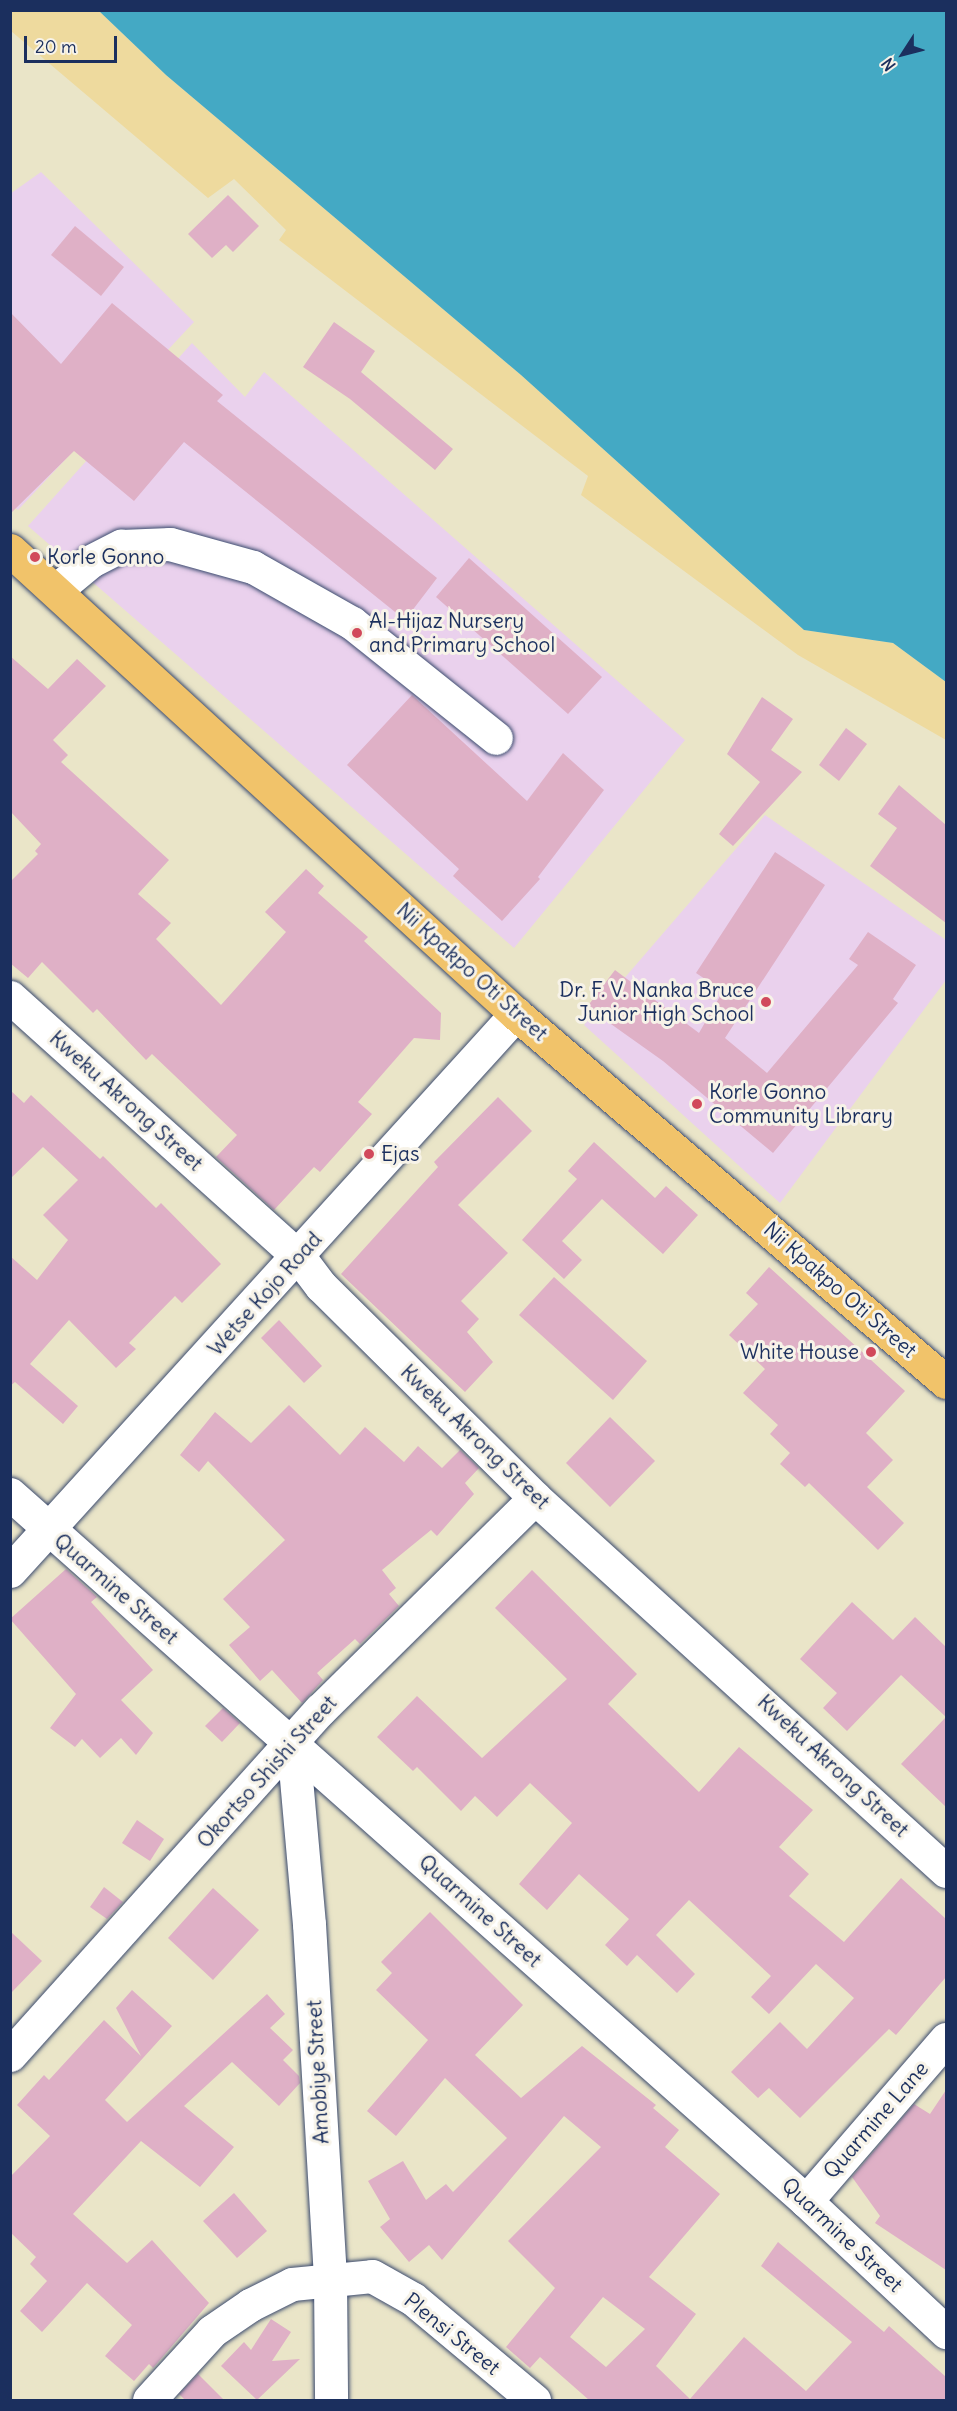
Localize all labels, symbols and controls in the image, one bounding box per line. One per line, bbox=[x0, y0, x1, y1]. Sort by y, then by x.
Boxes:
scale bar bbox=[27, 24, 120, 62]
north arrow bbox=[873, 24, 933, 84]
text: 20 m bbox=[35, 35, 77, 58]
text: N bbox=[877, 54, 900, 75]
place label: Korle Gonno bbox=[47, 544, 164, 570]
marker: Korle Gonno bbox=[28, 550, 42, 564]
place label: Al-Hijaz Nursery and Primary School bbox=[369, 608, 555, 658]
marker: Al-Hijaz Nursery and Primary School bbox=[350, 626, 364, 640]
street label: Nii Kpakpo Oti Street bbox=[391, 898, 553, 1046]
place label: Dr. F. V. Nanka Bruce Junior High School bbox=[559, 977, 754, 1027]
marker: Dr. F. V. Nanka Bruce Junior High School bbox=[759, 995, 773, 1009]
street label: Kweku Akrong Street bbox=[44, 1026, 208, 1176]
place label: Korle Gonno Community Library bbox=[709, 1079, 893, 1129]
marker: Korle Gonno Community Library bbox=[690, 1097, 704, 1111]
place label: Ejas bbox=[381, 1141, 420, 1167]
marker: Ejas bbox=[362, 1147, 376, 1161]
street label: Nii Kpakpo Oti Street bbox=[758, 1217, 922, 1363]
street label: Wetse Kojo Road bbox=[203, 1227, 327, 1361]
place label: White House bbox=[740, 1339, 859, 1365]
marker: White House bbox=[864, 1345, 878, 1359]
street label: Kweku Akrong Street bbox=[395, 1359, 555, 1515]
street label: Quarmine Street bbox=[49, 1528, 183, 1650]
street label: Kweku Akrong Street bbox=[752, 1689, 914, 1843]
street label: Okortso Shishi Street bbox=[192, 1691, 342, 1853]
street label: Quarmine Street bbox=[414, 1849, 546, 1973]
street label: Amobiye Street bbox=[302, 1999, 334, 2145]
street label: Quarmine Lane bbox=[818, 2056, 934, 2184]
street label: Quarmine Street bbox=[776, 2173, 908, 2297]
street label: Plensi Street bbox=[399, 2288, 505, 2380]

